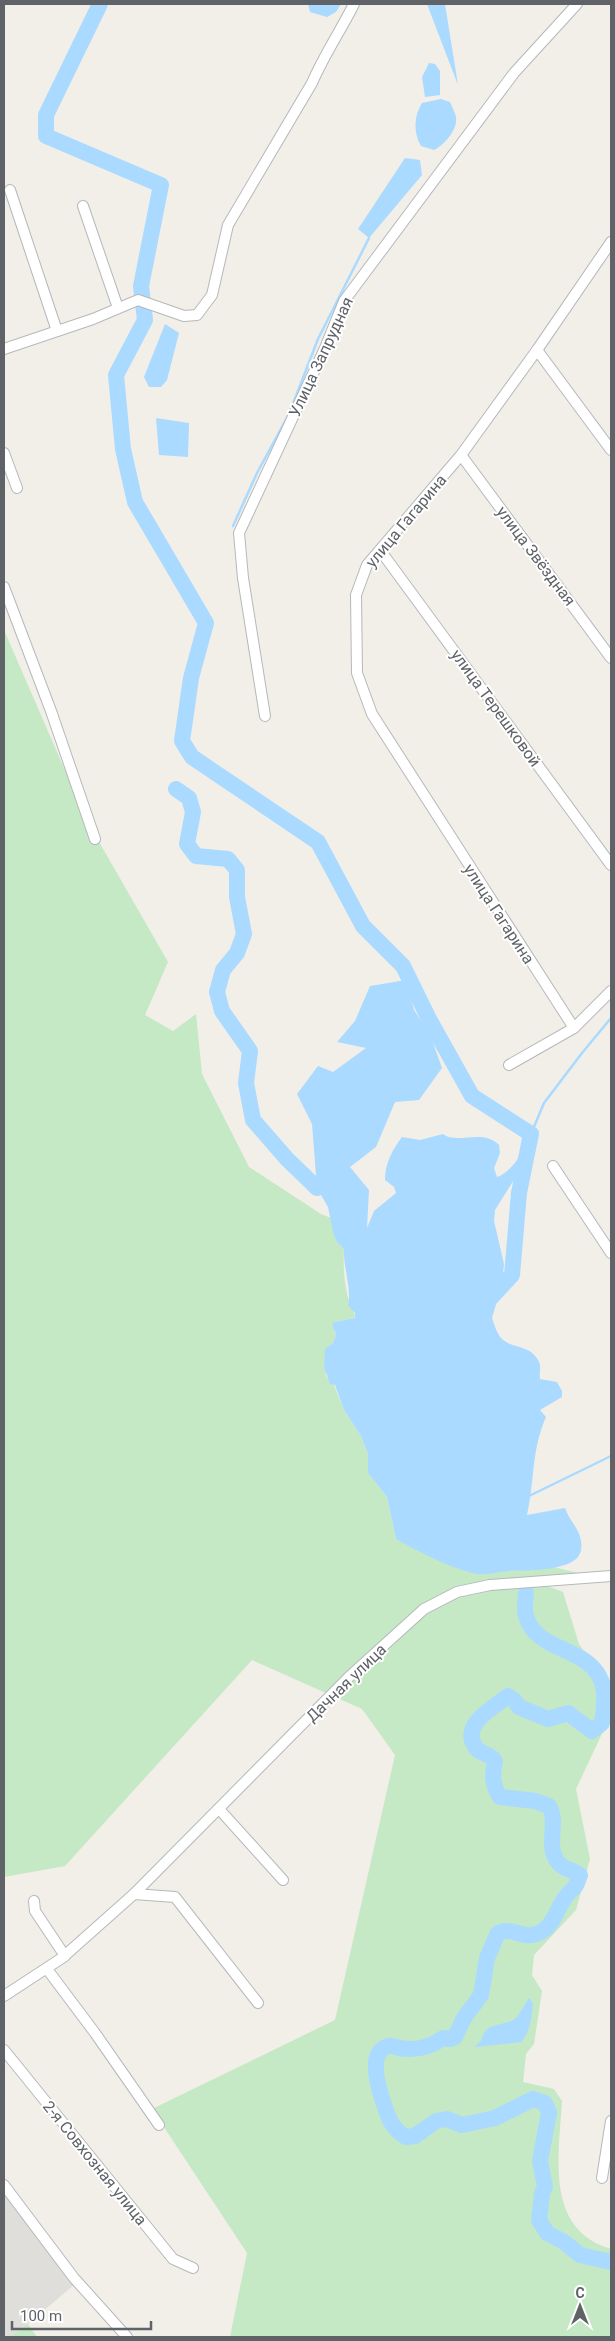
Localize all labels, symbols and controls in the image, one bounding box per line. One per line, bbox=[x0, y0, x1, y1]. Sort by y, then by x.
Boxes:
street label: Улица Запрудная bbox=[285, 294, 357, 420]
street label: улица Гагарина bbox=[362, 471, 450, 571]
street label: улица Звёздная bbox=[492, 503, 580, 609]
street label: улица Терешковой bbox=[447, 646, 545, 770]
street label: улица Гагарина bbox=[460, 860, 538, 968]
street label: Дачная улица bbox=[302, 1640, 390, 1726]
street label: 2-я Совхозная улица bbox=[39, 2097, 151, 2229]
north arrow bbox=[555, 2281, 605, 2331]
text: С bbox=[575, 2285, 585, 2301]
scale bar bbox=[12, 2298, 151, 2330]
text: 100 m bbox=[20, 2307, 62, 2325]

